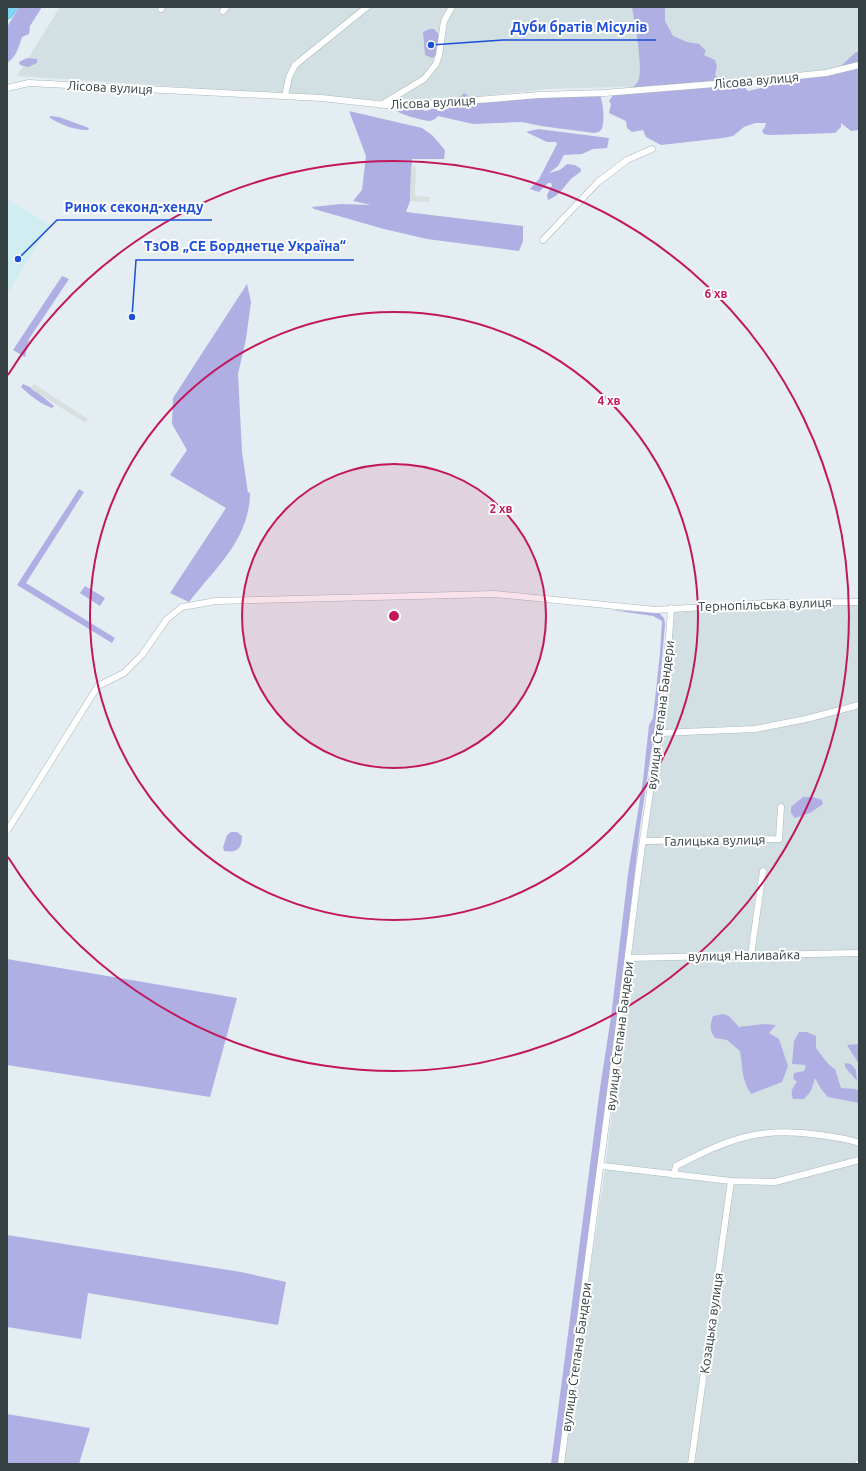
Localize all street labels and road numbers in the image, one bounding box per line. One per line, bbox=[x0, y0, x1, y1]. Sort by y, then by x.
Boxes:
street label: Лісова вулиця bbox=[713, 69, 799, 91]
street label: Лісова вулиця bbox=[67, 78, 153, 96]
street label: Лісова вулиця bbox=[390, 93, 476, 111]
street label: Тернопільська вулиця bbox=[698, 595, 832, 613]
street label: вулиця Степана Бандери bbox=[644, 639, 676, 791]
street label: Галицька вулиця bbox=[664, 832, 766, 848]
street label: вулиця Наливайка bbox=[688, 947, 800, 963]
street label: вулиця Степана Бандери bbox=[603, 960, 635, 1112]
street label: Козацька вулиця bbox=[697, 1272, 725, 1374]
street label: вулиця Степана Бандери bbox=[559, 1282, 593, 1432]

